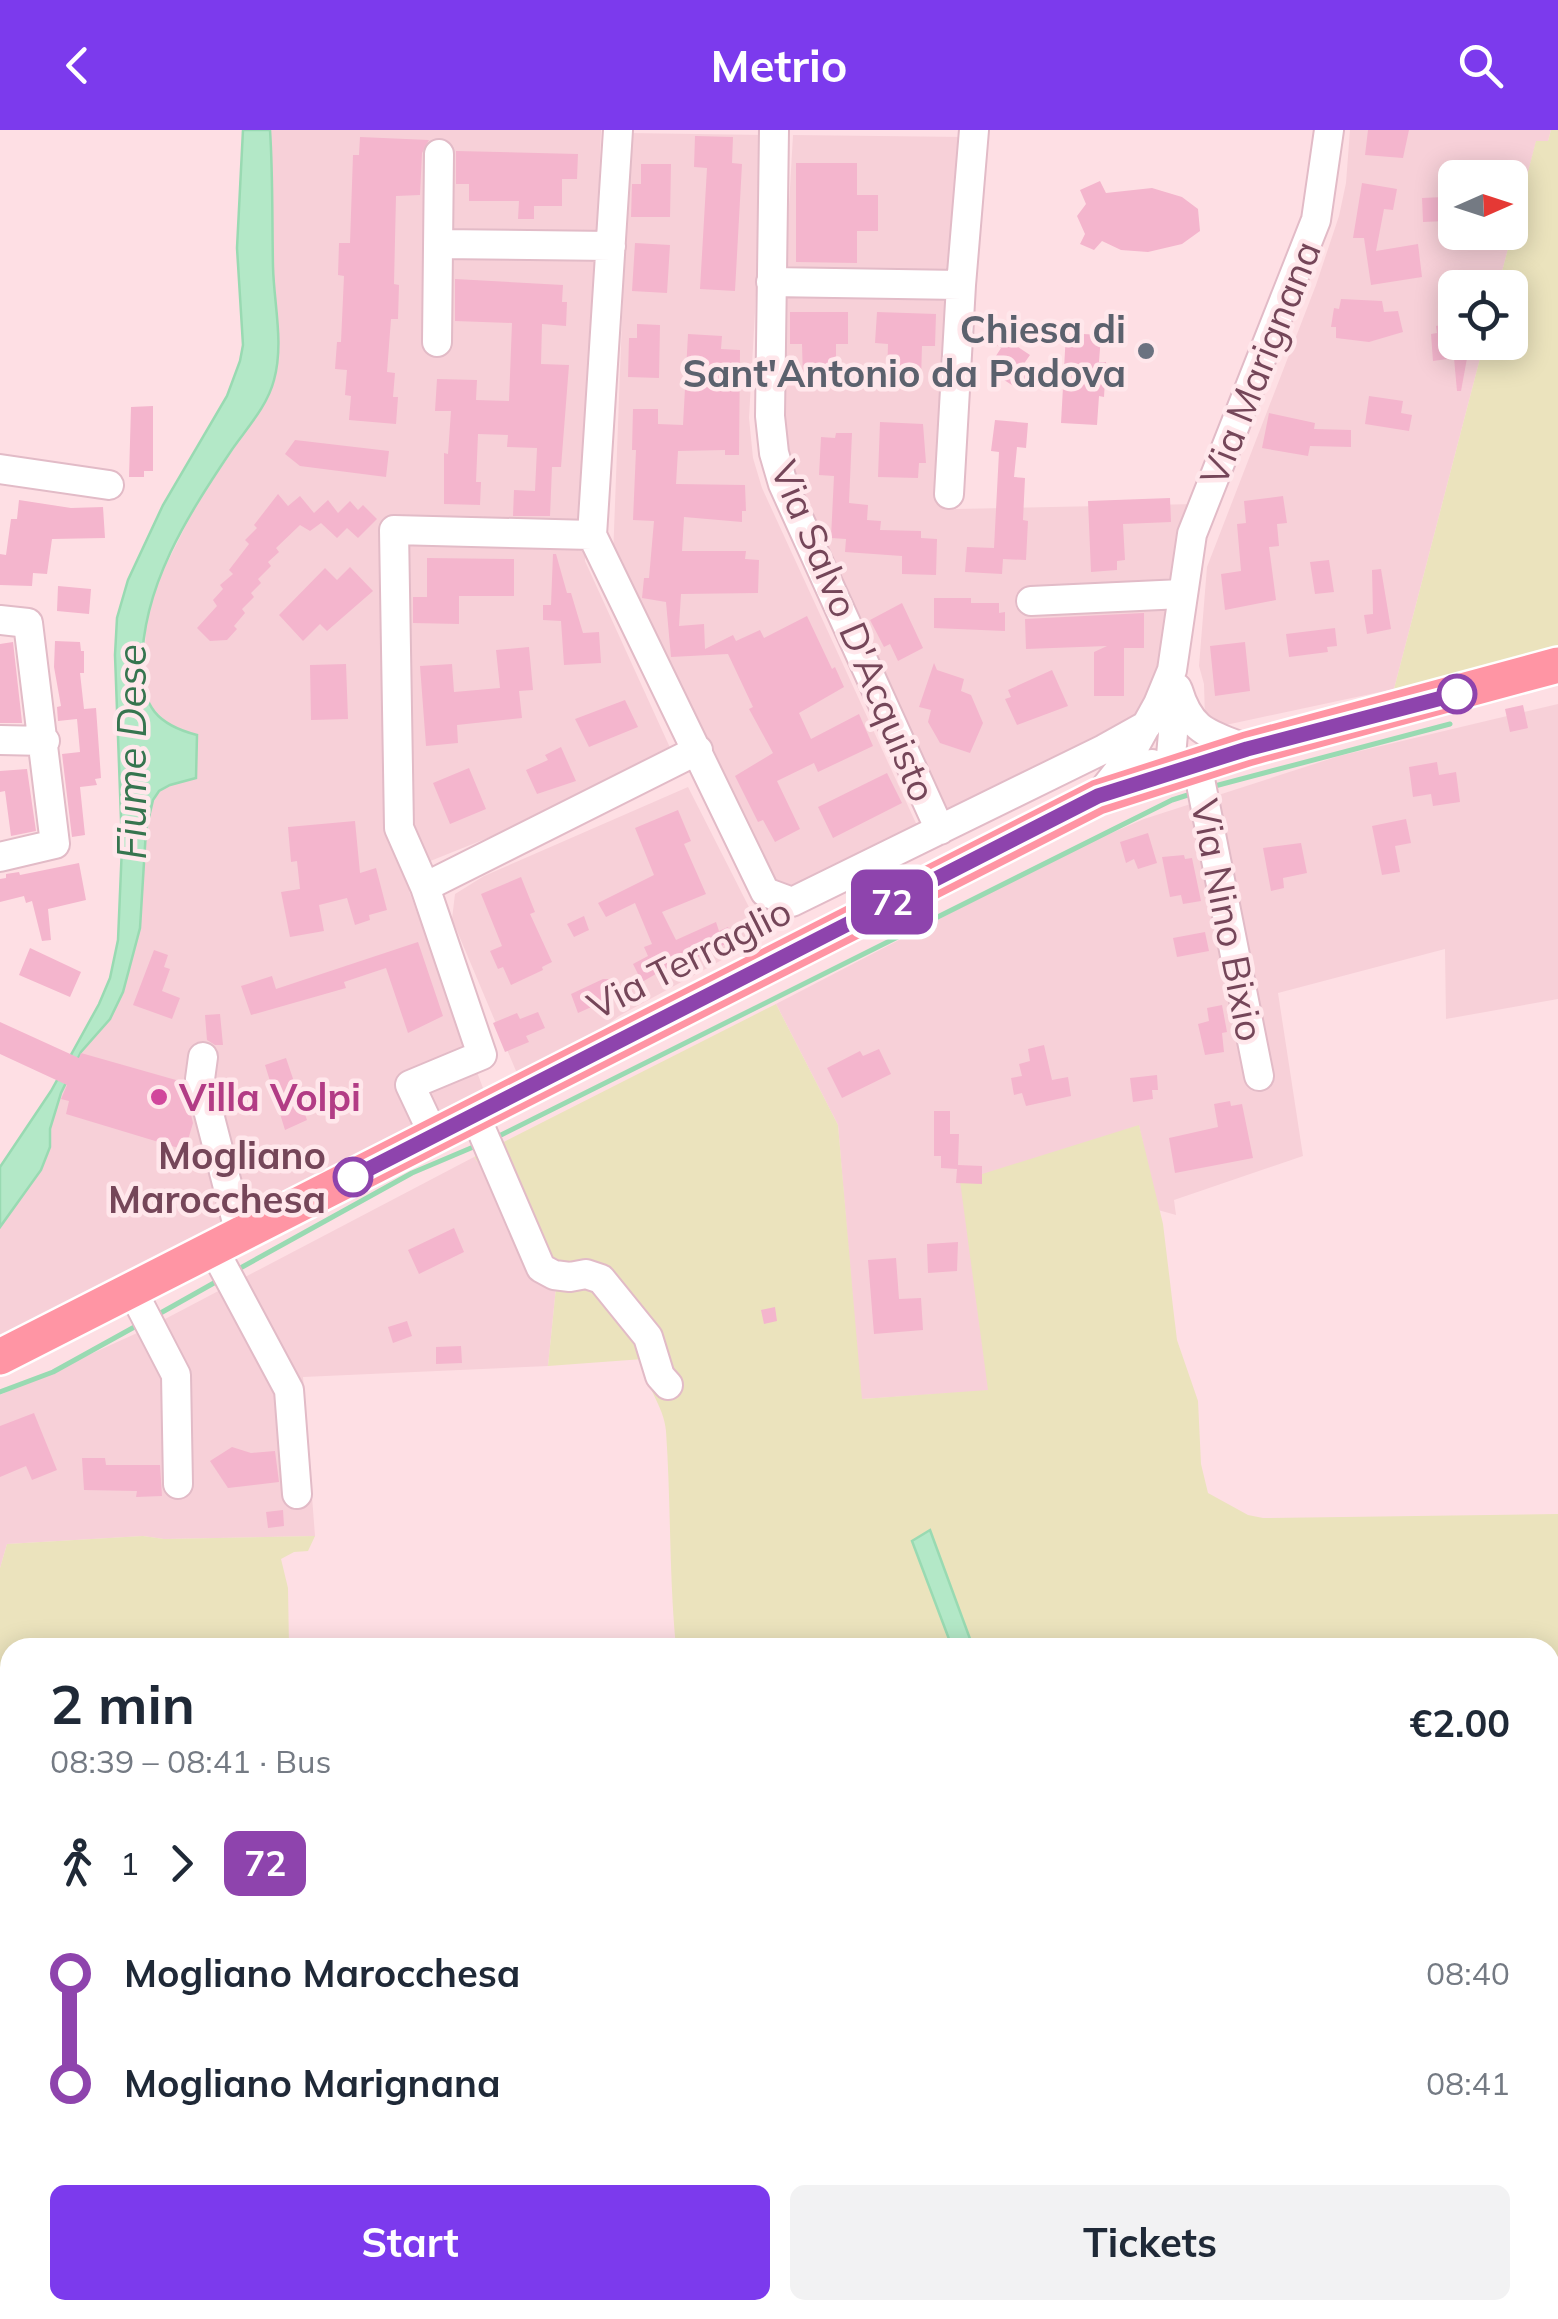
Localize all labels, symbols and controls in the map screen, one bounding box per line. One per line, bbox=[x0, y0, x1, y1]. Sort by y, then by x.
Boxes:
text: Metrio bbox=[711, 37, 847, 93]
icon: back bbox=[50, 38, 105, 93]
icon: search bbox=[1453, 38, 1508, 93]
north arrow bbox=[1438, 160, 1528, 250]
map controls bbox=[1438, 160, 1528, 360]
street label: Via Marignana bbox=[1189, 234, 1331, 492]
button: locate bbox=[1438, 270, 1528, 360]
place label: Chiesa di Sant'Antonio da Padova bbox=[682, 305, 1126, 397]
marker: Chiesa di Sant'Antonio da Padova bbox=[1135, 340, 1157, 362]
street label: Via Salvo D'Acquisto bbox=[760, 453, 948, 809]
water label: Fiume Dese bbox=[106, 644, 156, 860]
unlabelled marker bbox=[1438, 675, 1476, 713]
street label: Via Nino Bixio bbox=[1181, 795, 1275, 1045]
line badge: 72 bbox=[847, 870, 937, 934]
text: 72 bbox=[871, 880, 913, 924]
street label: Via Terraglio bbox=[579, 886, 799, 1030]
place label: Villa Volpi bbox=[178, 1073, 361, 1121]
marker: Villa Volpi bbox=[148, 1086, 170, 1108]
place label: Mogliano Marocchesa bbox=[108, 1131, 326, 1223]
marker: Mogliano Marocchesa bbox=[334, 1158, 372, 1196]
text: 2 min bbox=[50, 1669, 195, 1738]
text: €2.00 bbox=[1409, 1699, 1510, 1747]
text: 08:39 – 08:41 · Bus bbox=[50, 1741, 331, 1781]
icon: walk bbox=[50, 1836, 105, 1891]
icon: forward bbox=[154, 1836, 209, 1891]
text: 72 bbox=[244, 1841, 286, 1885]
text: 1 bbox=[120, 1843, 139, 1883]
text: Mogliano Marocchesa bbox=[124, 1949, 520, 1997]
text: 08:40 bbox=[1426, 1953, 1510, 1993]
text: Mogliano Marignana bbox=[124, 2059, 500, 2107]
text: 08:41 bbox=[1426, 2063, 1510, 2103]
button: Start bbox=[50, 2185, 770, 2300]
button: Tickets bbox=[790, 2185, 1510, 2300]

